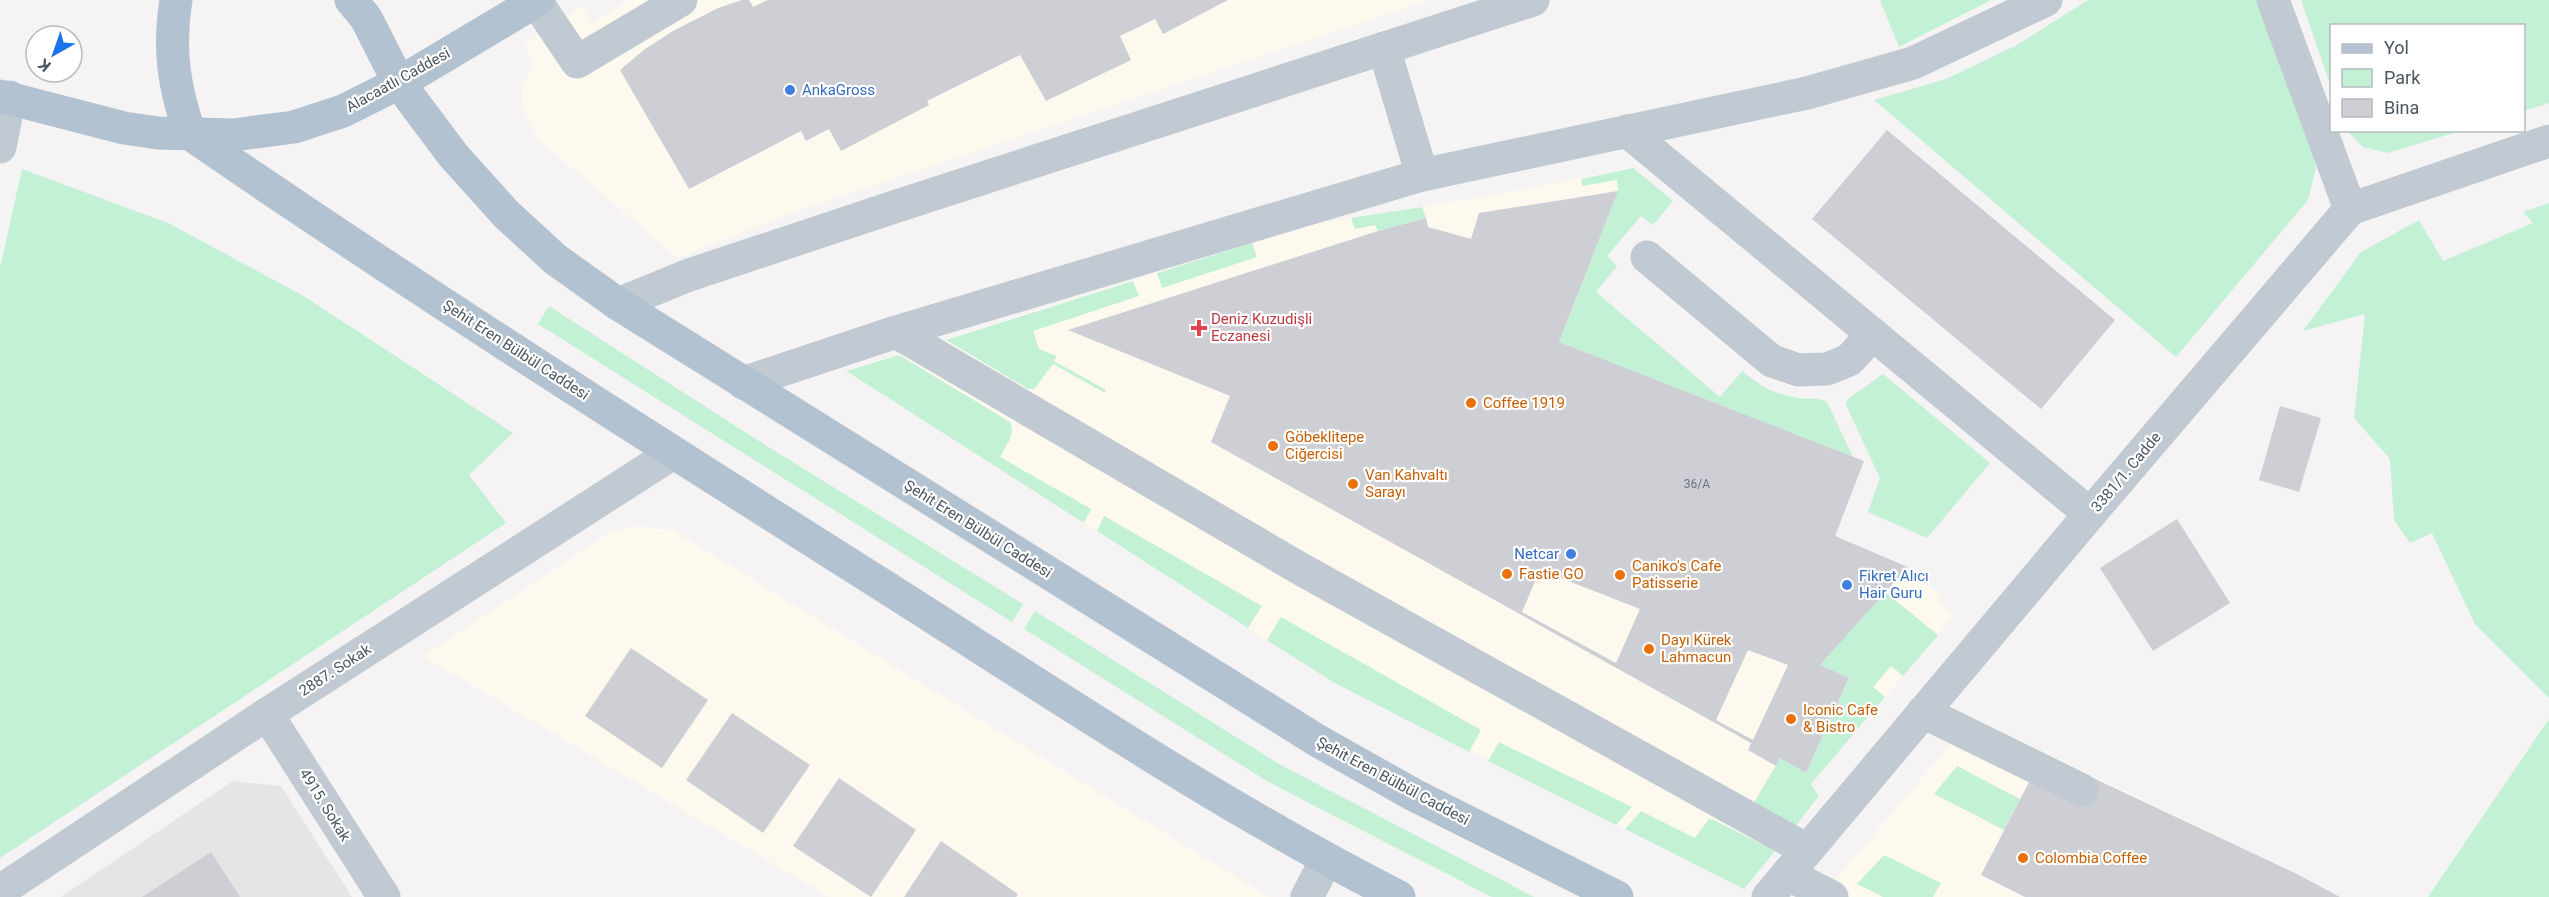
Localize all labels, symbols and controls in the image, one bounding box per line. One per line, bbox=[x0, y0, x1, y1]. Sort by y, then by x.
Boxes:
north arrow bbox=[24, 24, 84, 84]
legend bbox=[2330, 24, 2525, 132]
text: Yol bbox=[2384, 37, 2409, 58]
street label: Alacaatlı Caddesi bbox=[343, 44, 453, 116]
text: K bbox=[34, 54, 55, 76]
text: Park bbox=[2384, 67, 2421, 88]
place label: AnkaGross bbox=[802, 81, 875, 99]
marker: AnkaGross bbox=[783, 83, 797, 97]
text: Bina bbox=[2384, 97, 2419, 118]
street label: Şehit Eren Bülbül Caddesi bbox=[440, 296, 592, 404]
place label: Deniz Kuzudişli Eczanesi bbox=[1211, 310, 1312, 345]
marker: Deniz Kuzudişli Eczanesi bbox=[1192, 321, 1206, 335]
place label: Coffee 1919 bbox=[1483, 394, 1565, 412]
marker: Coffee 1919 bbox=[1464, 396, 1478, 410]
place label: Göbeklitepe Ciğercisi bbox=[1285, 428, 1364, 463]
street label: 3381/1. Cadde bbox=[2087, 428, 2165, 516]
marker: Göbeklitepe Ciğercisi bbox=[1266, 439, 1280, 453]
place label: Van Kahvaltı Sarayı bbox=[1365, 466, 1448, 501]
street label: Şehit Eren Bülbül Caddesi bbox=[901, 476, 1055, 582]
marker: Van Kahvaltı Sarayı bbox=[1346, 477, 1360, 491]
house number: 36/A bbox=[1684, 477, 1710, 491]
place label: Netcar bbox=[1514, 545, 1559, 563]
marker: Netcar bbox=[1564, 547, 1578, 561]
place label: Caniko's Cafe Patisserie bbox=[1632, 557, 1721, 592]
place label: Fastie GO bbox=[1519, 565, 1584, 583]
marker: Fastie GO bbox=[1500, 567, 1514, 581]
place label: Fikret Alıcı Hair Guru bbox=[1859, 567, 1929, 602]
marker: Caniko's Cafe Patisserie bbox=[1613, 568, 1627, 582]
marker: Fikret Alıcı Hair Guru bbox=[1840, 578, 1854, 592]
place label: Dayı Kürek Lahmacun bbox=[1661, 631, 1732, 666]
street label: 2887. Sokak bbox=[296, 640, 375, 700]
marker: Dayı Kürek Lahmacun bbox=[1642, 642, 1656, 656]
place label: Iconic Cafe & Bistro bbox=[1803, 701, 1878, 736]
marker: Iconic Cafe & Bistro bbox=[1784, 712, 1798, 726]
street label: Şehit Eren Bülbül Caddesi bbox=[1314, 733, 1472, 829]
street label: 4915. Sokak bbox=[296, 765, 355, 845]
place label: Colombia Coffee bbox=[2035, 849, 2147, 867]
marker: Colombia Coffee bbox=[2016, 851, 2030, 865]

